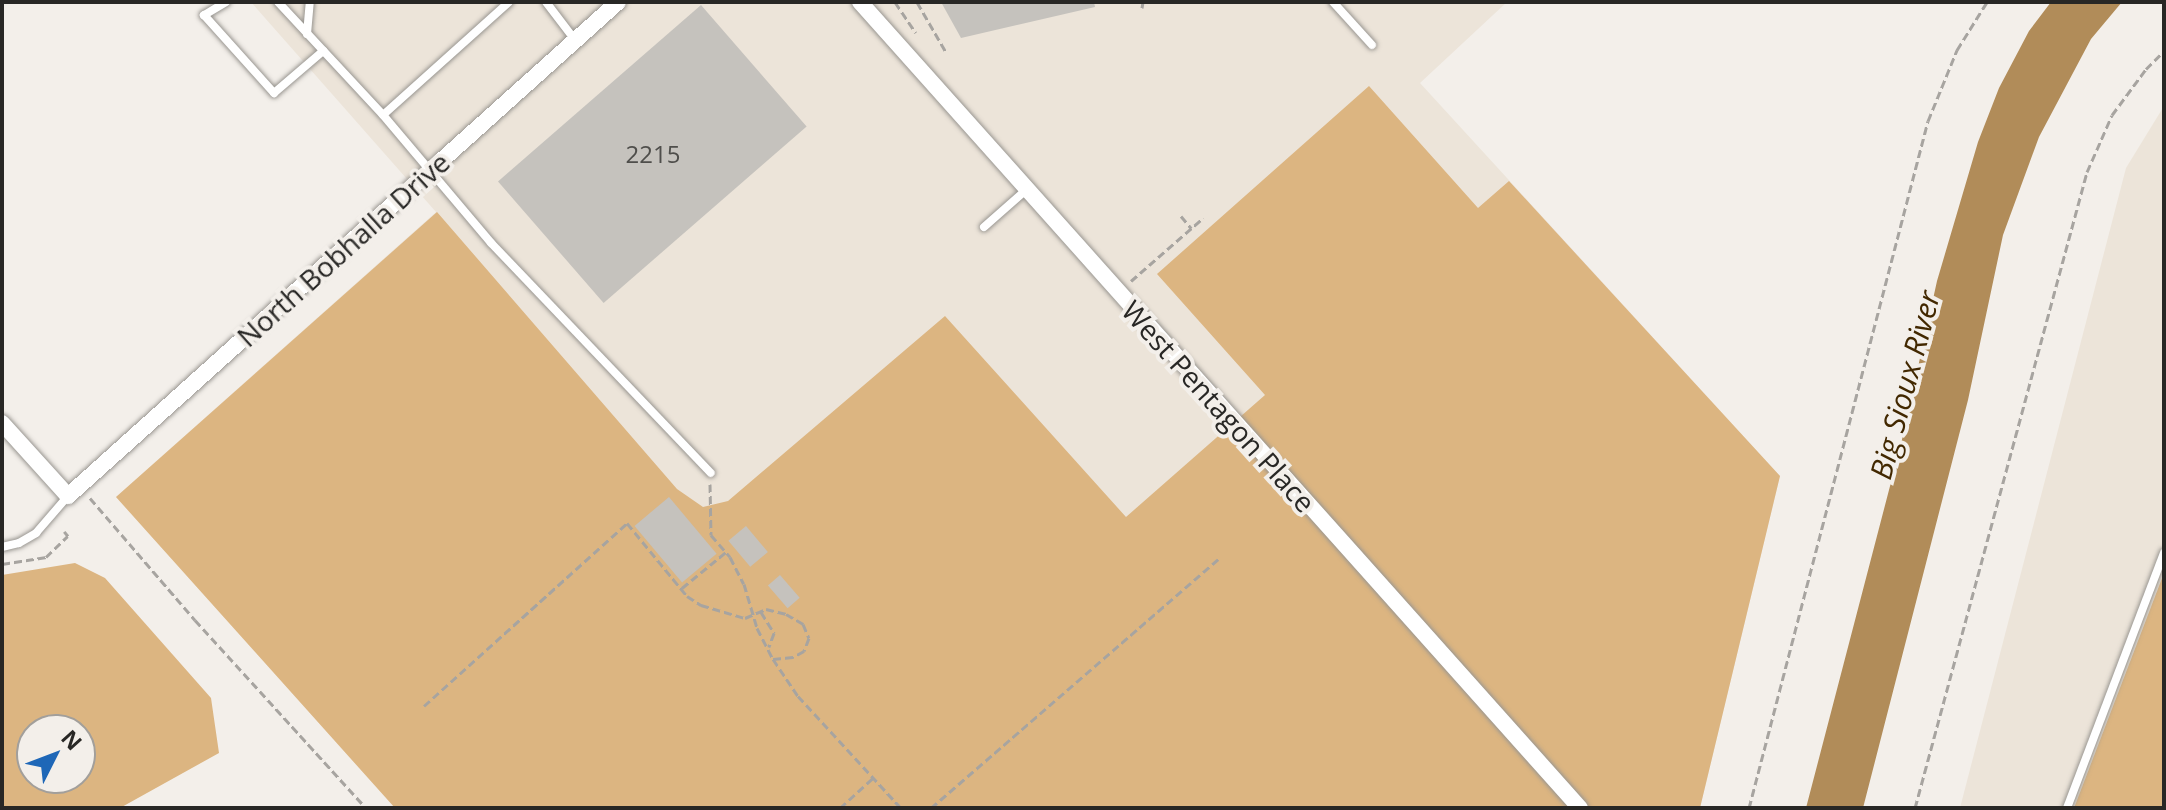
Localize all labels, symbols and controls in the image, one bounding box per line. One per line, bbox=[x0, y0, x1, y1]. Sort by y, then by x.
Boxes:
house number: 2215 bbox=[626, 140, 680, 168]
street label: North Bobhalla Drive bbox=[230, 145, 456, 353]
water label: Big Sioux River bbox=[1863, 287, 1947, 483]
street label: West Pentagon Place bbox=[1115, 293, 1323, 519]
north arrow bbox=[16, 714, 96, 794]
text: N bbox=[55, 723, 89, 756]

